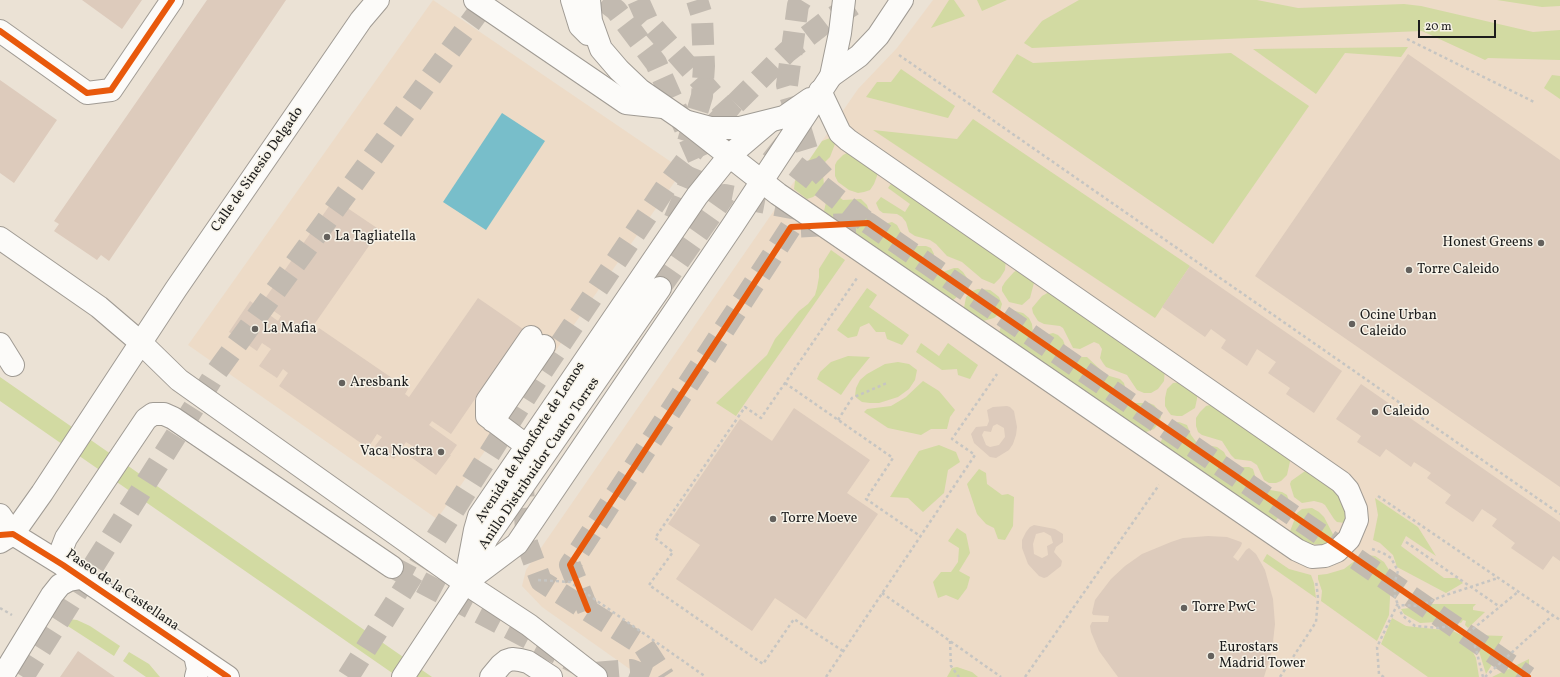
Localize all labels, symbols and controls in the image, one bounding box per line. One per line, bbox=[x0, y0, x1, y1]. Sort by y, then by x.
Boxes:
scale bar bbox=[1420, 12, 1498, 38]
text: 20 m bbox=[1425, 19, 1452, 35]
street label: Calle de Sinesio Delgado bbox=[208, 104, 308, 236]
place label: La Tagliatella bbox=[335, 229, 416, 245]
marker: La Tagliatella bbox=[322, 232, 332, 242]
place label: Honest Greens bbox=[1443, 235, 1533, 251]
marker: Honest Greens bbox=[1536, 238, 1546, 248]
place label: Torre Caleido bbox=[1417, 262, 1499, 278]
marker: Torre Caleido bbox=[1404, 265, 1414, 275]
place label: Ocine Urban Caleido bbox=[1360, 308, 1437, 340]
marker: Ocine Urban Caleido bbox=[1347, 319, 1357, 329]
place label: La Mafia bbox=[263, 321, 316, 337]
marker: La Mafia bbox=[250, 324, 260, 334]
street label: Avenida de Monforte de Lemos bbox=[472, 359, 590, 527]
place label: Aresbank bbox=[350, 375, 409, 391]
street label: Anillo Distribuidor Cuatro Torres bbox=[476, 375, 604, 553]
marker: Aresbank bbox=[337, 378, 347, 388]
place label: Caleido bbox=[1383, 404, 1429, 420]
marker: Caleido bbox=[1370, 407, 1380, 417]
place label: Vaca Nostra bbox=[360, 444, 433, 460]
marker: Vaca Nostra bbox=[436, 447, 446, 457]
place label: Torre Moeve bbox=[781, 511, 857, 527]
marker: Torre Moeve bbox=[768, 514, 778, 524]
street label: Paseo de la Castellana bbox=[62, 547, 182, 635]
place label: Torre PwC bbox=[1192, 600, 1256, 616]
marker: Torre PwC bbox=[1179, 603, 1189, 613]
place label: Eurostars Madrid Tower bbox=[1219, 640, 1305, 672]
marker: Eurostars Madrid Tower bbox=[1206, 651, 1216, 661]

